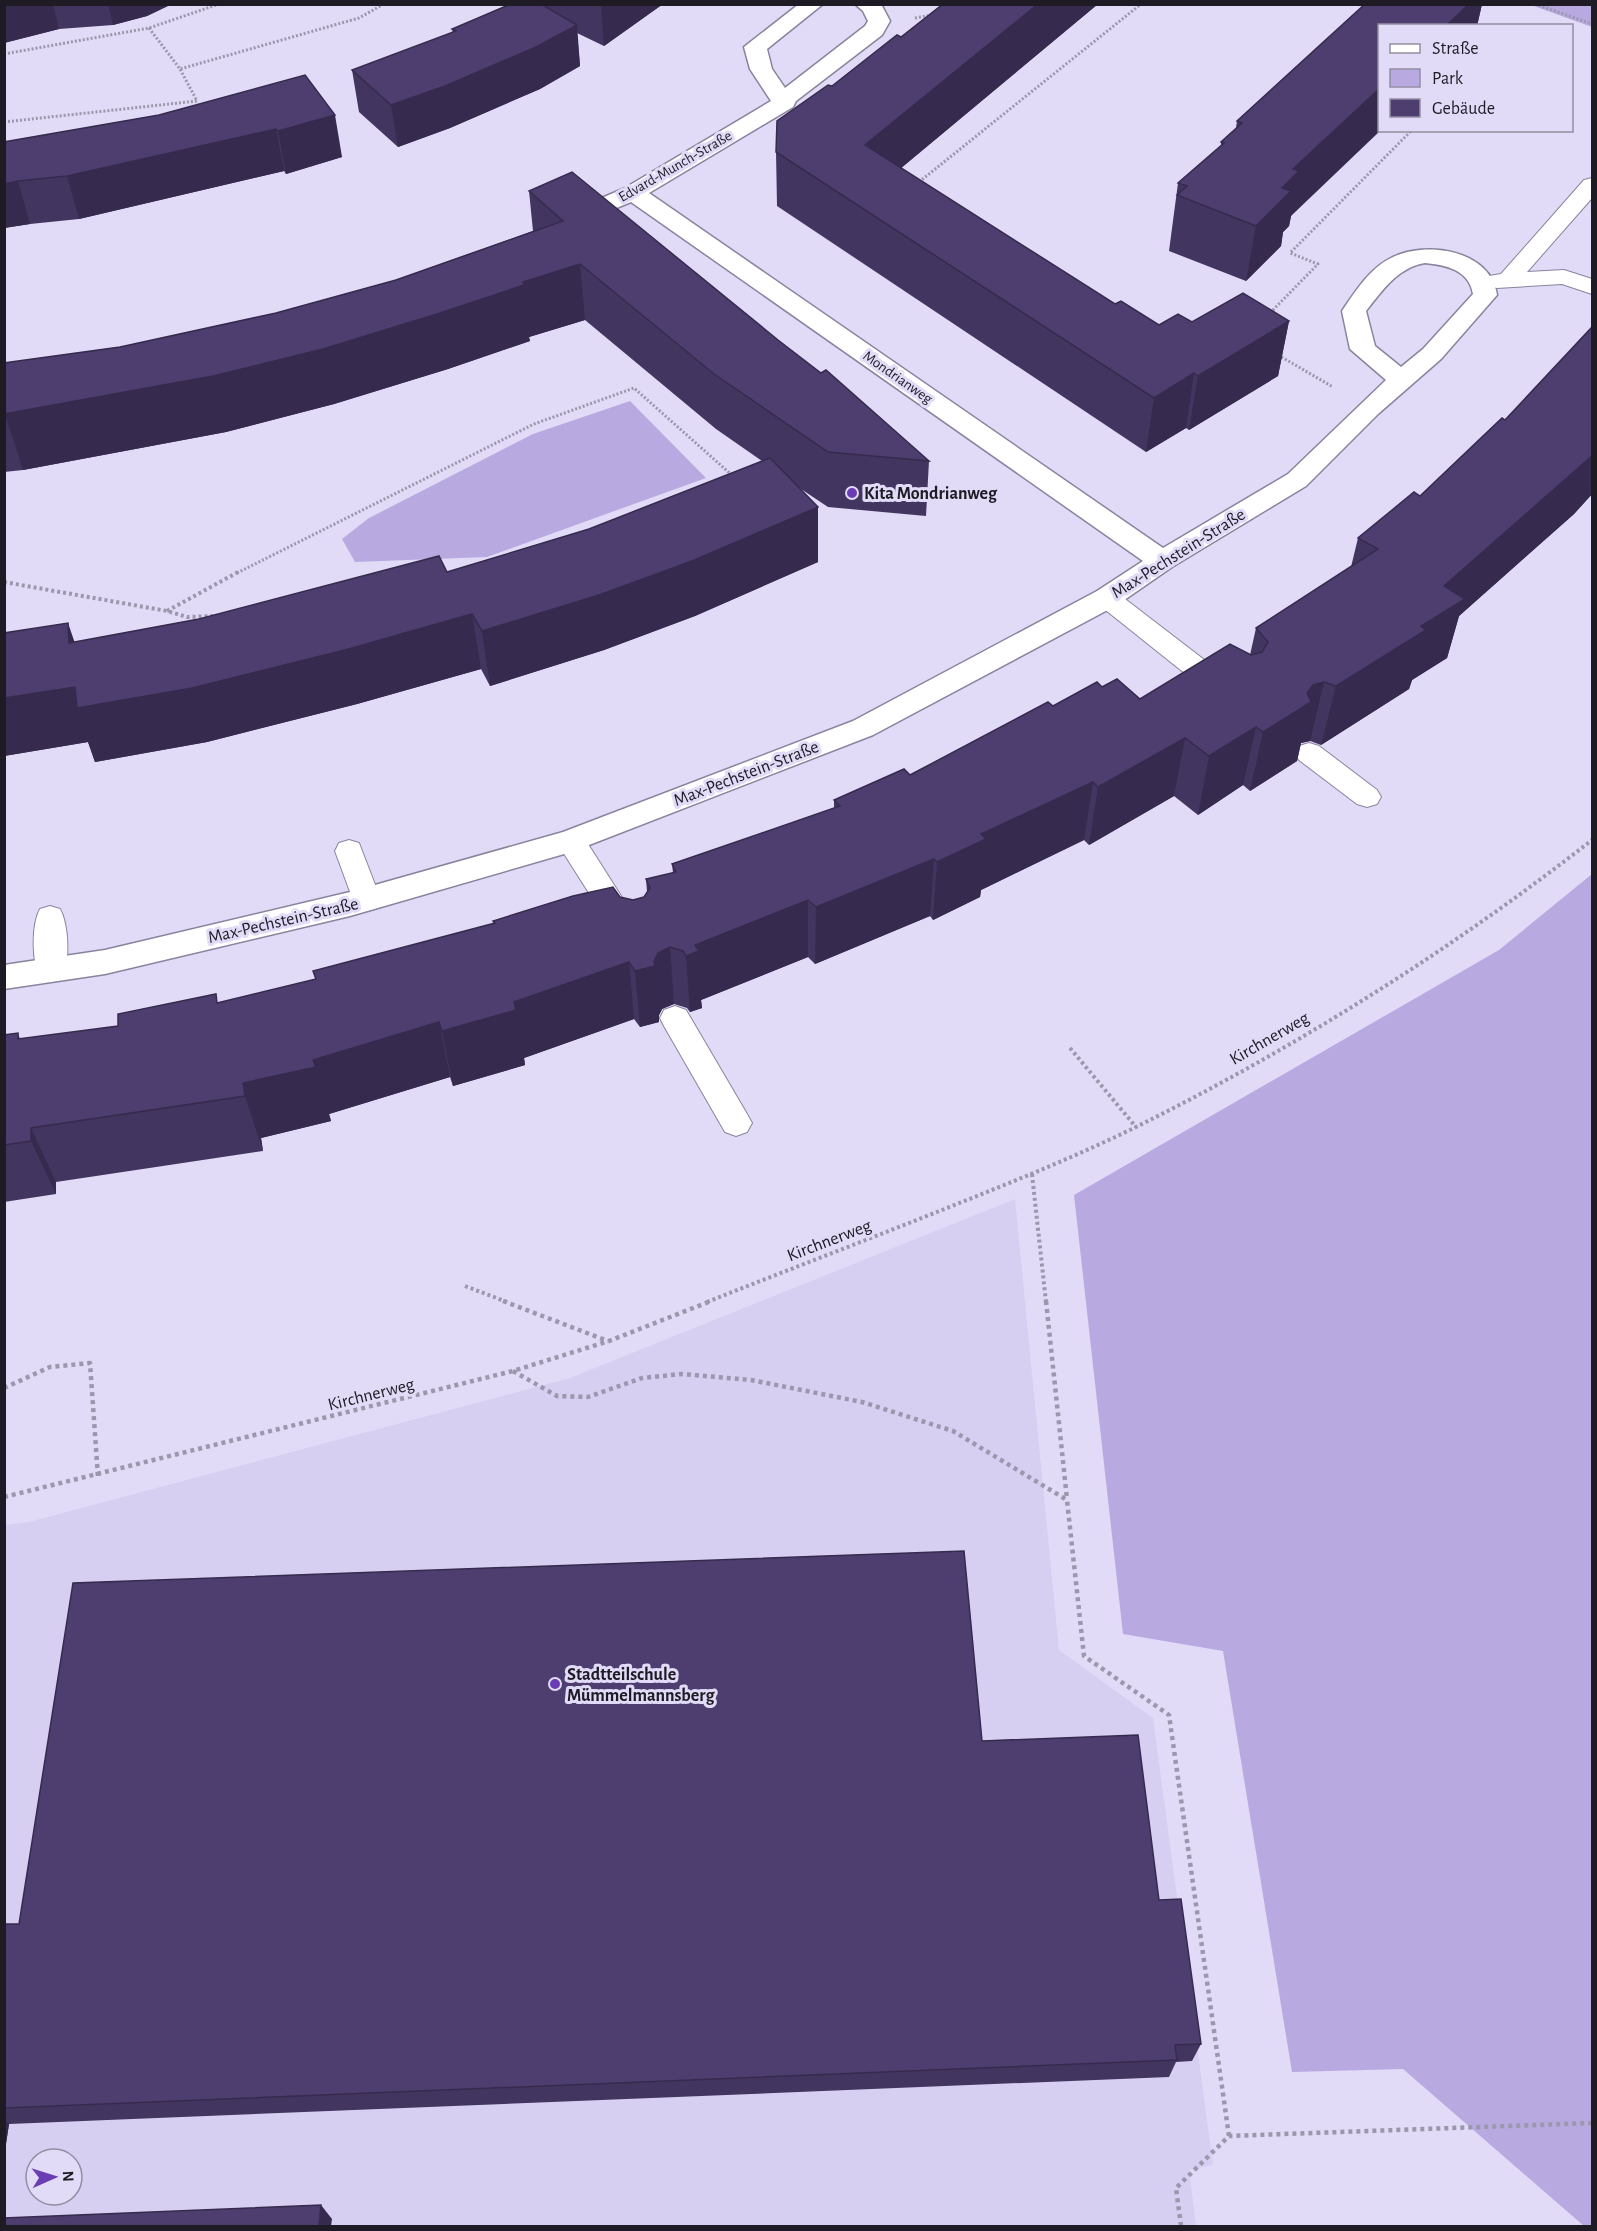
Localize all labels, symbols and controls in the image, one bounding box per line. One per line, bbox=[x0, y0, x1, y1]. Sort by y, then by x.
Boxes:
legend bbox=[1378, 24, 1573, 132]
text: Straße bbox=[1432, 40, 1478, 58]
text: Park bbox=[1432, 70, 1464, 88]
text: Gebäude bbox=[1432, 100, 1495, 118]
street label: Edvard-Munch-Straße bbox=[616, 128, 734, 205]
street label: Mondrianweg bbox=[860, 348, 936, 407]
place label: Kita Mondrianweg bbox=[864, 485, 998, 503]
marker: Kita Mondrianweg bbox=[845, 486, 859, 500]
street label: Max-Pechstein-Straße bbox=[1109, 505, 1249, 602]
street label: Max-Pechstein-Straße bbox=[671, 738, 821, 810]
street label: Max-Pechstein-Straße bbox=[206, 895, 360, 947]
street label: Kirchnerweg bbox=[1227, 1009, 1313, 1069]
street label: Kirchnerweg bbox=[785, 1217, 874, 1265]
street label: Kirchnerweg bbox=[326, 1375, 417, 1414]
place label: Stadtteilschule Mümmelmannsberg bbox=[567, 1666, 715, 1705]
marker: Stadtteilschule Mümmelmannsberg bbox=[548, 1677, 562, 1691]
north arrow bbox=[24, 2147, 84, 2207]
text: N bbox=[60, 2170, 76, 2182]

